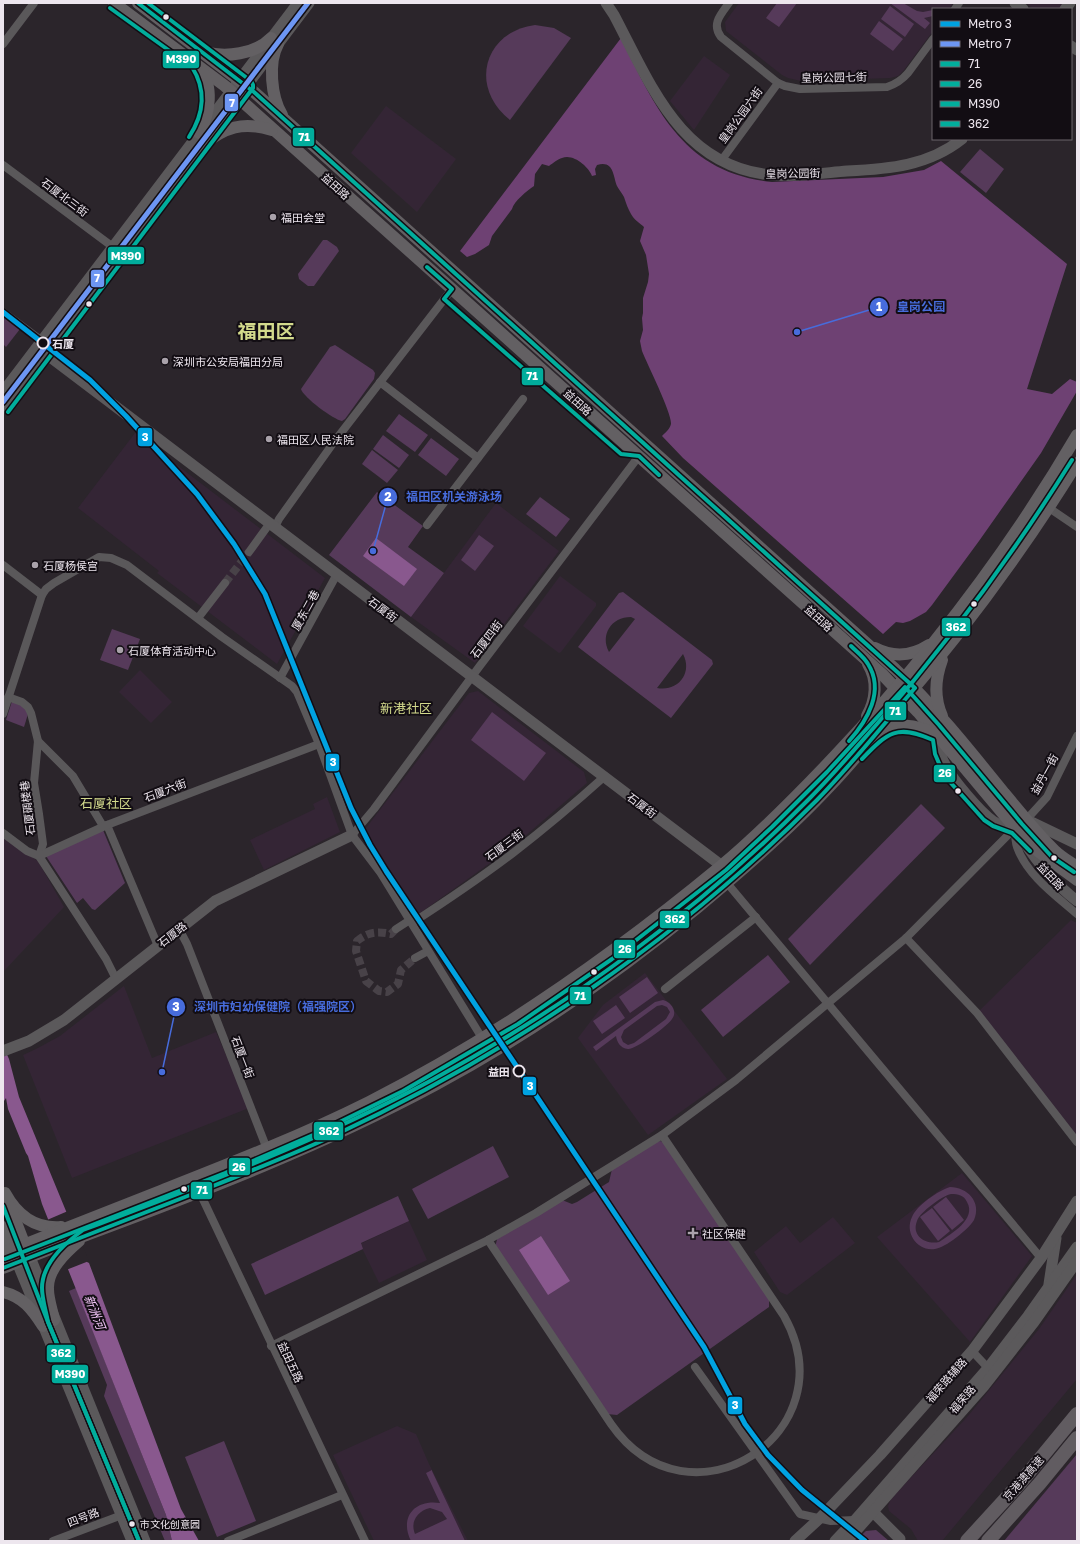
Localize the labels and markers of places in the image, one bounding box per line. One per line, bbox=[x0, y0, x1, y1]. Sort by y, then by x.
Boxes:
unlabelled marker bbox=[161, 12, 171, 22]
place label: 福田会堂 bbox=[281, 211, 325, 224]
marker: 福田会堂 bbox=[268, 212, 278, 222]
callout: 皇岗公园 bbox=[869, 295, 953, 319]
unlabelled marker bbox=[84, 299, 94, 309]
marker: 石厦 bbox=[36, 336, 50, 350]
place label: 石厦 bbox=[52, 337, 74, 350]
place label: 深圳市公安局福田分局 bbox=[173, 355, 283, 368]
marker: 深圳市公安局福田分局 bbox=[160, 356, 170, 366]
place label: 福田区人民法院 bbox=[277, 433, 354, 446]
marker: 福田区人民法院 bbox=[264, 434, 274, 444]
callout: 福田区机关游泳场 bbox=[378, 485, 510, 509]
place label: 石厦杨侯宫 bbox=[43, 559, 98, 572]
marker: 石厦杨侯宫 bbox=[30, 560, 40, 570]
unlabelled marker bbox=[969, 599, 979, 609]
place label: 石厦体育活动中心 bbox=[128, 644, 216, 657]
marker: 石厦体育活动中心 bbox=[115, 645, 125, 655]
unlabelled marker bbox=[953, 786, 963, 796]
unlabelled marker bbox=[1049, 853, 1059, 863]
unlabelled marker bbox=[589, 967, 599, 977]
callout: 深圳市妇幼保健院（福强院区） bbox=[166, 995, 370, 1019]
marker: 益田 bbox=[512, 1064, 526, 1078]
place label: 益田 bbox=[488, 1065, 510, 1078]
unlabelled marker bbox=[179, 1184, 189, 1194]
marker: 社区保健 bbox=[687, 1227, 699, 1239]
place label: 社区保健 bbox=[702, 1227, 746, 1240]
place label: 市文化创意园 bbox=[140, 1518, 200, 1530]
marker: 市文化创意园 bbox=[127, 1519, 137, 1529]

